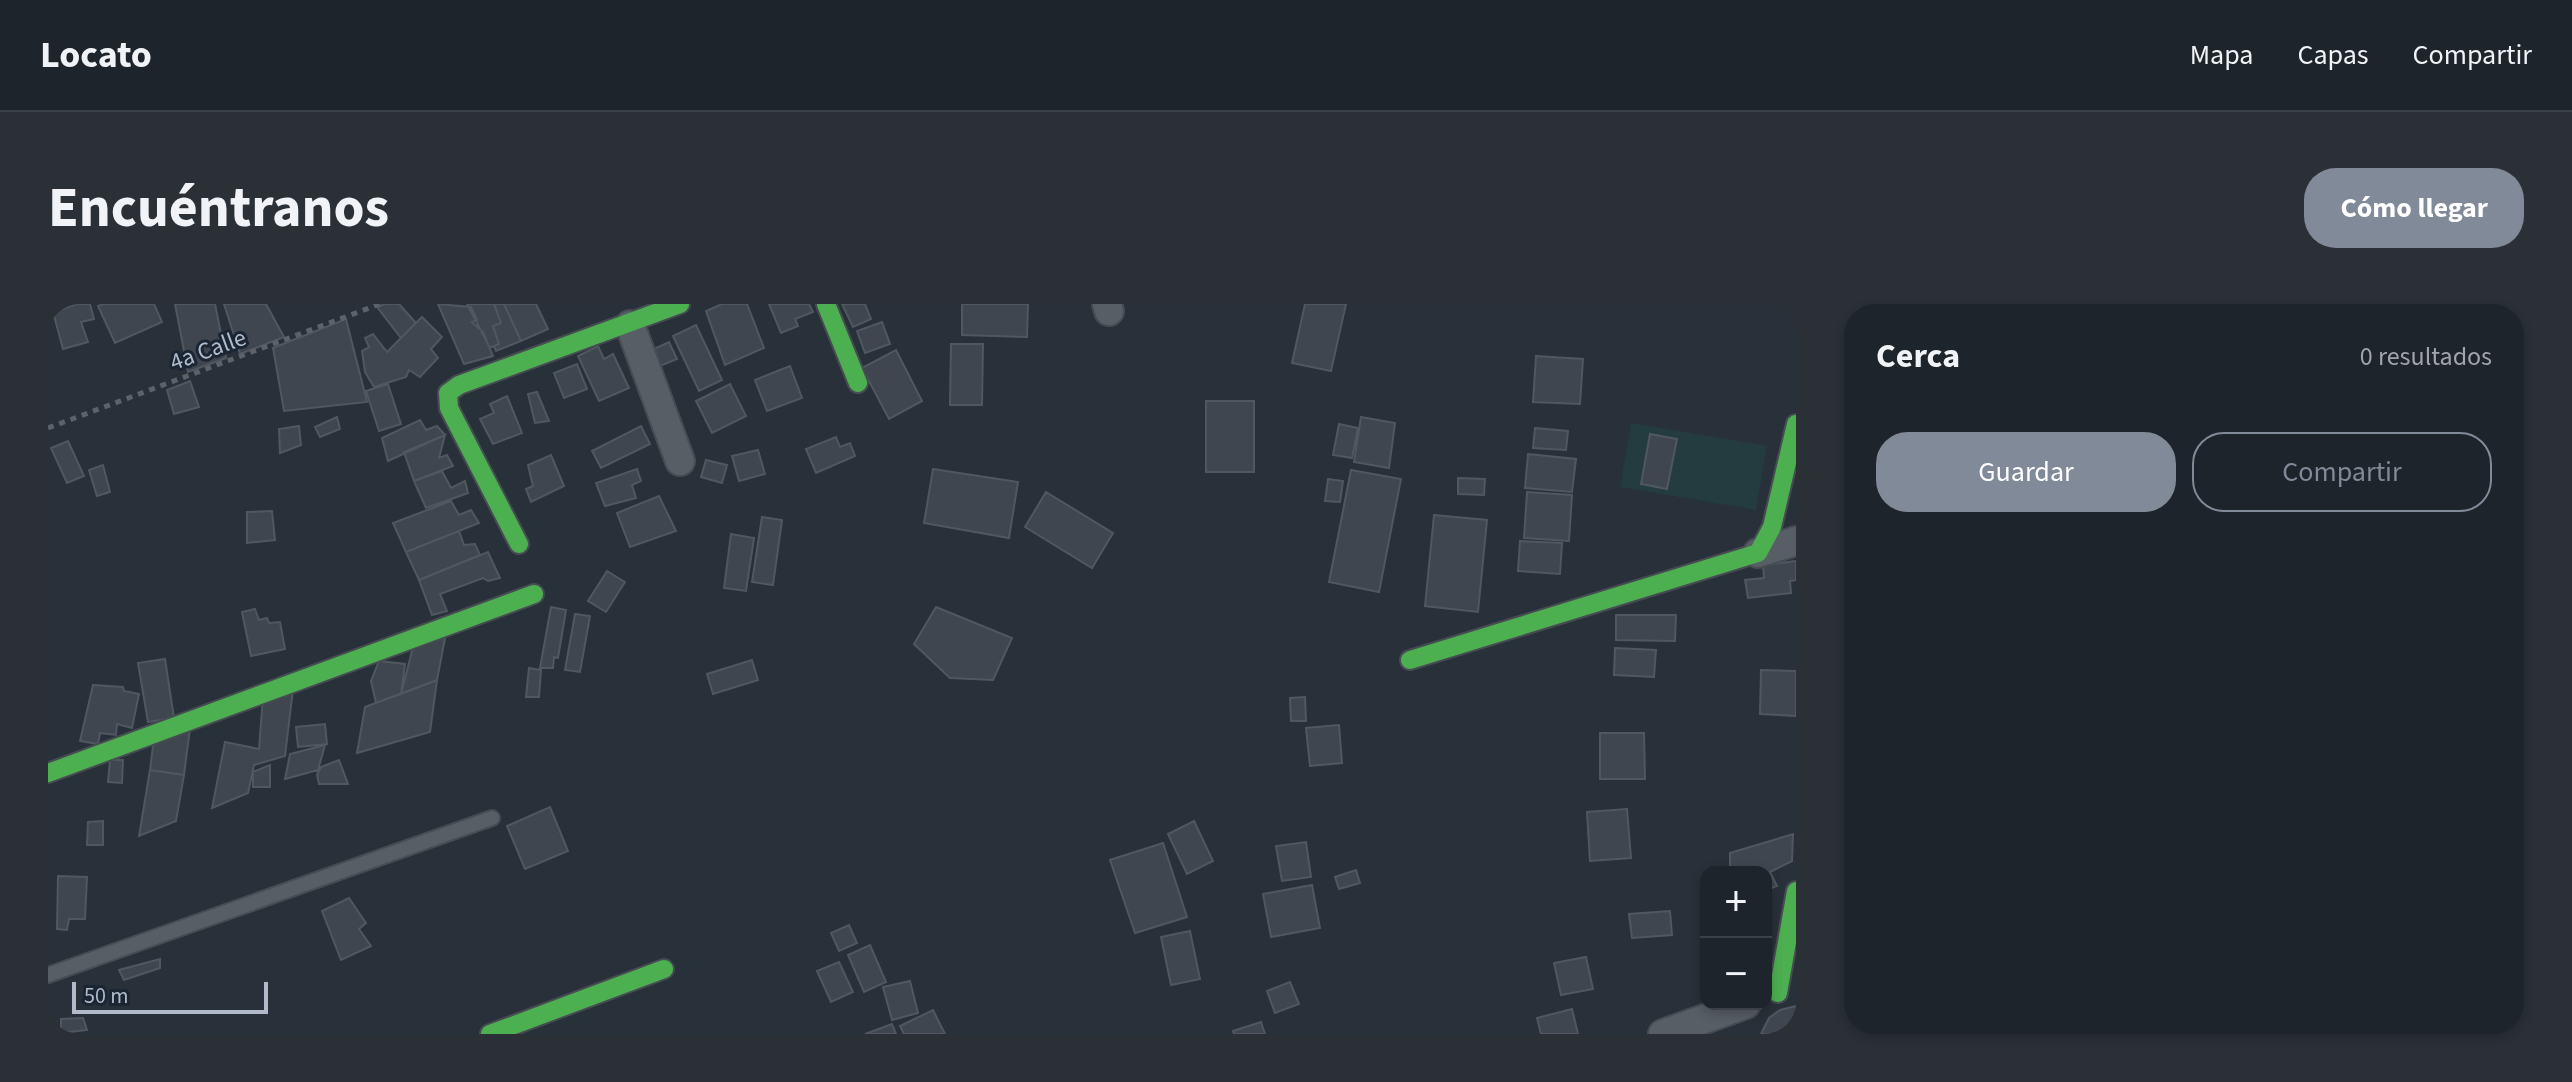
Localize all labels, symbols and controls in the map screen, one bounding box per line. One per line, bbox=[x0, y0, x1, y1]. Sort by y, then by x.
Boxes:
text: Locato bbox=[40, 28, 152, 82]
text: Mapa bbox=[2190, 35, 2253, 75]
text: Capas bbox=[2297, 35, 2369, 75]
text: Compartir bbox=[2413, 35, 2532, 75]
button: Cómo llegar bbox=[2304, 168, 2524, 248]
text: Encuéntranos bbox=[48, 169, 389, 248]
street label: 4a Calle bbox=[165, 320, 251, 380]
text: Cerca bbox=[1876, 332, 1960, 381]
text: 0 resultados bbox=[2360, 338, 2492, 375]
button: Guardar bbox=[1876, 432, 2176, 512]
button: Compartir bbox=[2192, 432, 2492, 512]
map controls bbox=[1700, 866, 1772, 1010]
button: + bbox=[1700, 866, 1772, 938]
button: − bbox=[1700, 938, 1772, 1010]
scale bar bbox=[72, 978, 268, 1014]
text: 50 m bbox=[84, 980, 129, 1012]

